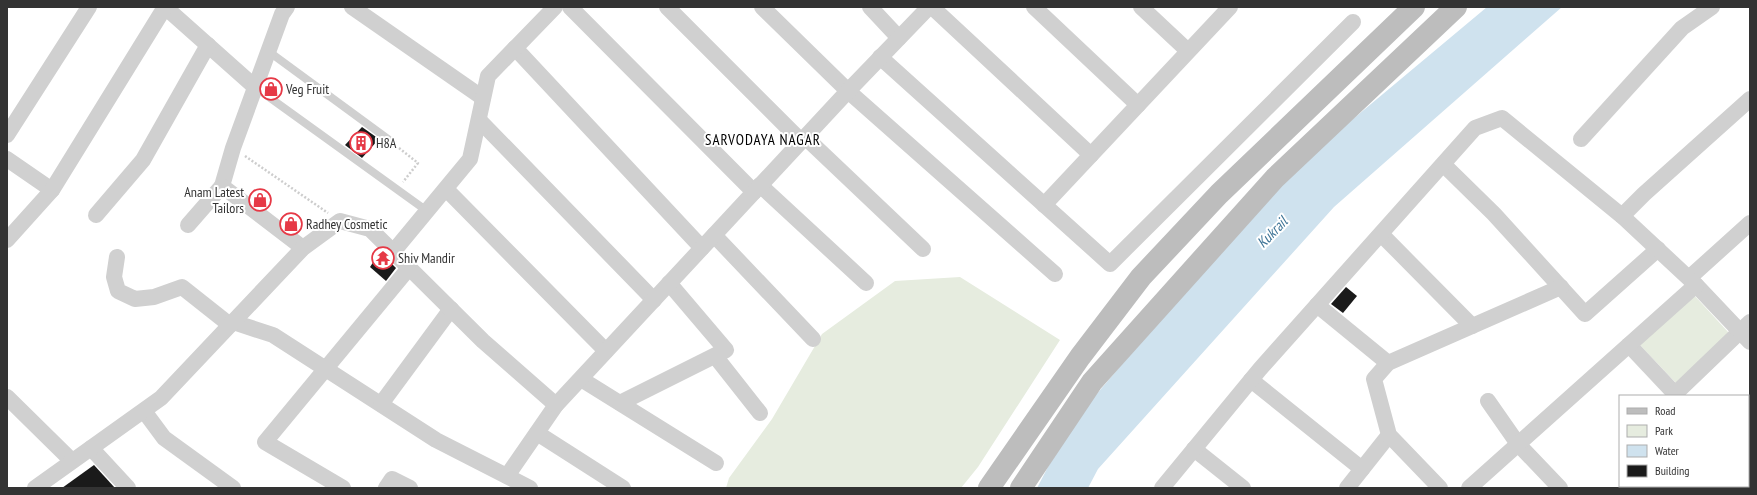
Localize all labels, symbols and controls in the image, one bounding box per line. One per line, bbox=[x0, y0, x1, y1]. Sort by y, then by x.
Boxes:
shop icon: Veg Fruit bbox=[258, 76, 284, 102]
place label: Veg Fruit bbox=[285, 80, 329, 98]
building icon: H8A bbox=[348, 130, 374, 156]
district label: SARVODAYA NAGAR bbox=[705, 130, 821, 149]
place label: H8A bbox=[376, 134, 397, 152]
place label: Anam Latest Tailors bbox=[184, 183, 244, 217]
shop icon: Anam Latest Tailors bbox=[247, 187, 273, 213]
shop icon: Radhey Cosmetic bbox=[278, 211, 304, 237]
water label: Kukrail bbox=[1253, 211, 1292, 252]
place label: Radhey Cosmetic bbox=[306, 215, 387, 233]
temple icon: Shiv Mandir bbox=[370, 245, 396, 271]
place label: Shiv Mandir bbox=[398, 249, 455, 267]
legend bbox=[1619, 395, 1749, 487]
text: Road bbox=[1655, 403, 1675, 418]
text: Park bbox=[1655, 423, 1673, 438]
text: Water bbox=[1655, 443, 1680, 458]
text: Building bbox=[1655, 463, 1690, 478]

